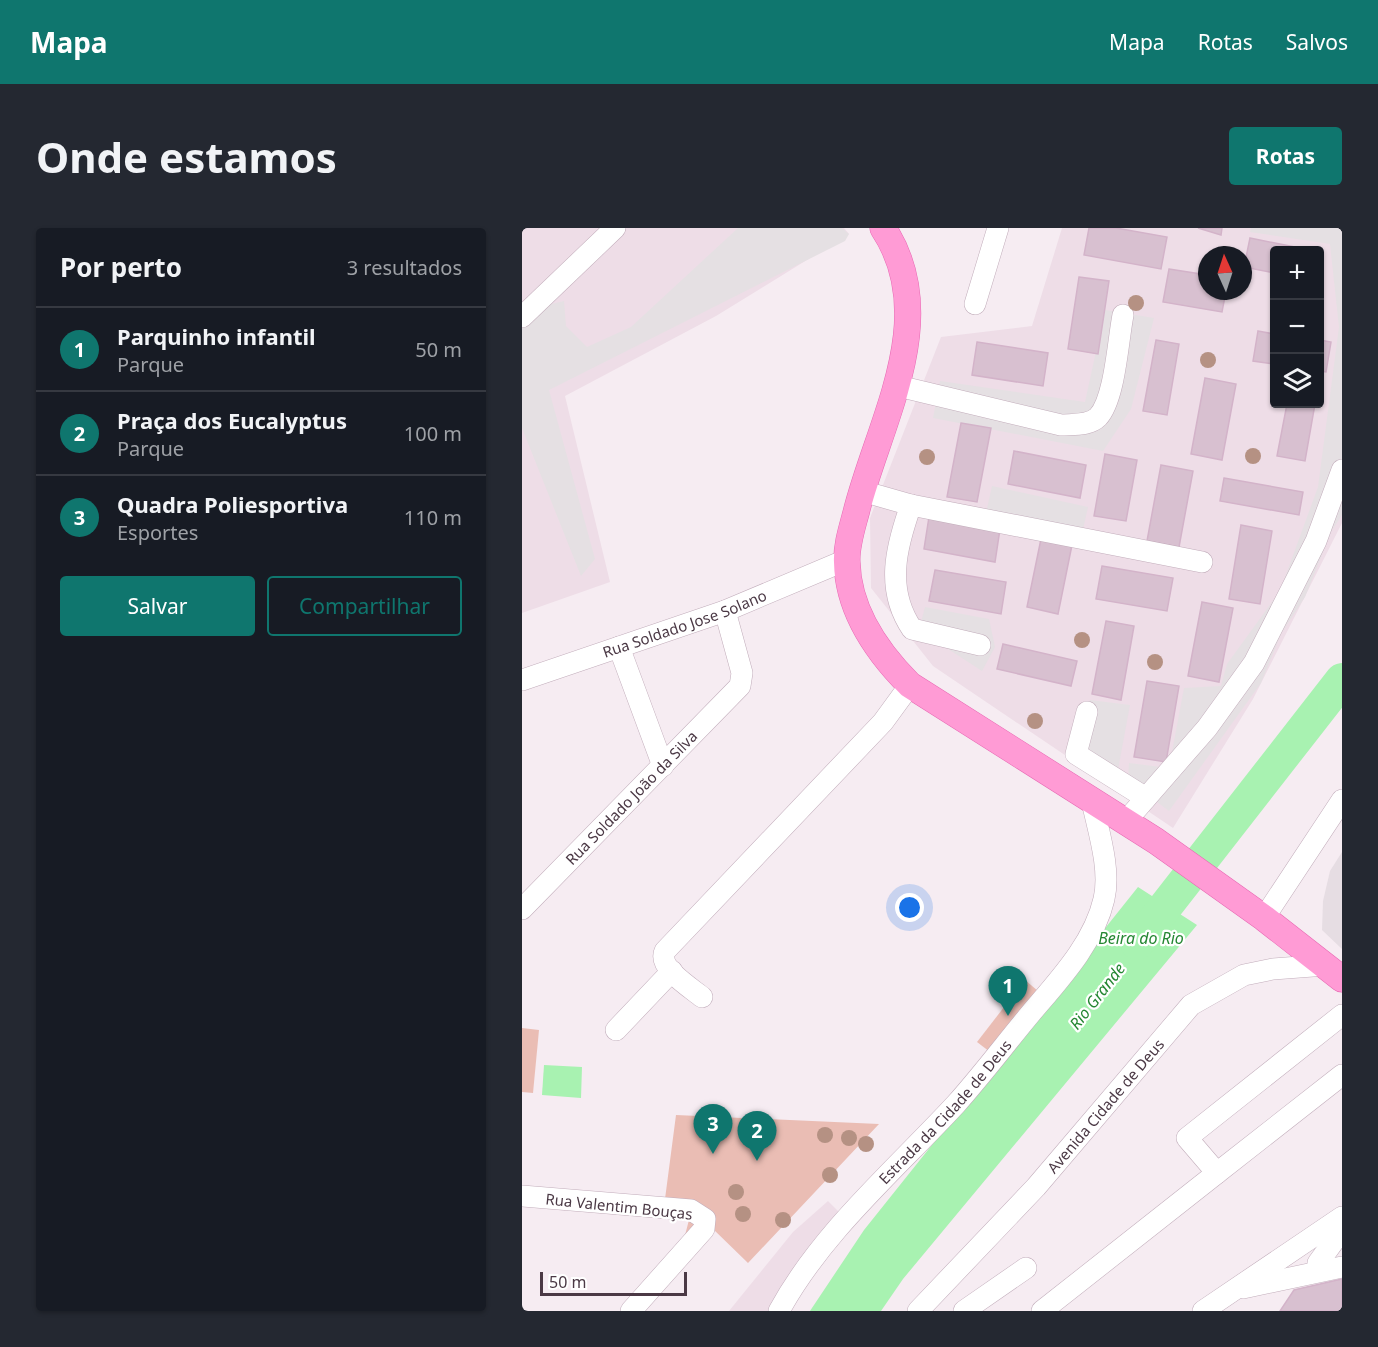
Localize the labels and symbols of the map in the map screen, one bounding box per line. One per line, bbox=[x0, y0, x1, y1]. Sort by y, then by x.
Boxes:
north arrow bbox=[1198, 246, 1252, 300]
street label: Rua Soldado Jose Solano bbox=[600, 585, 769, 662]
street label: Rua Soldado João da Silva bbox=[561, 726, 701, 869]
your location bbox=[895, 893, 924, 922]
water label: Beira do Rio bbox=[1098, 927, 1184, 949]
water label: Rio Grande bbox=[1064, 958, 1130, 1034]
pin: 1 bbox=[988, 966, 1028, 1016]
street label: Avenida Cidade de Deus bbox=[1042, 1034, 1168, 1177]
street label: Estrada da Cidade de Deus bbox=[874, 1035, 1016, 1188]
pin: 3 bbox=[694, 1104, 732, 1154]
pin: 2 bbox=[738, 1112, 776, 1161]
street label: Rua Valentim Bouças bbox=[544, 1188, 694, 1224]
scale bar bbox=[540, 1269, 687, 1296]

